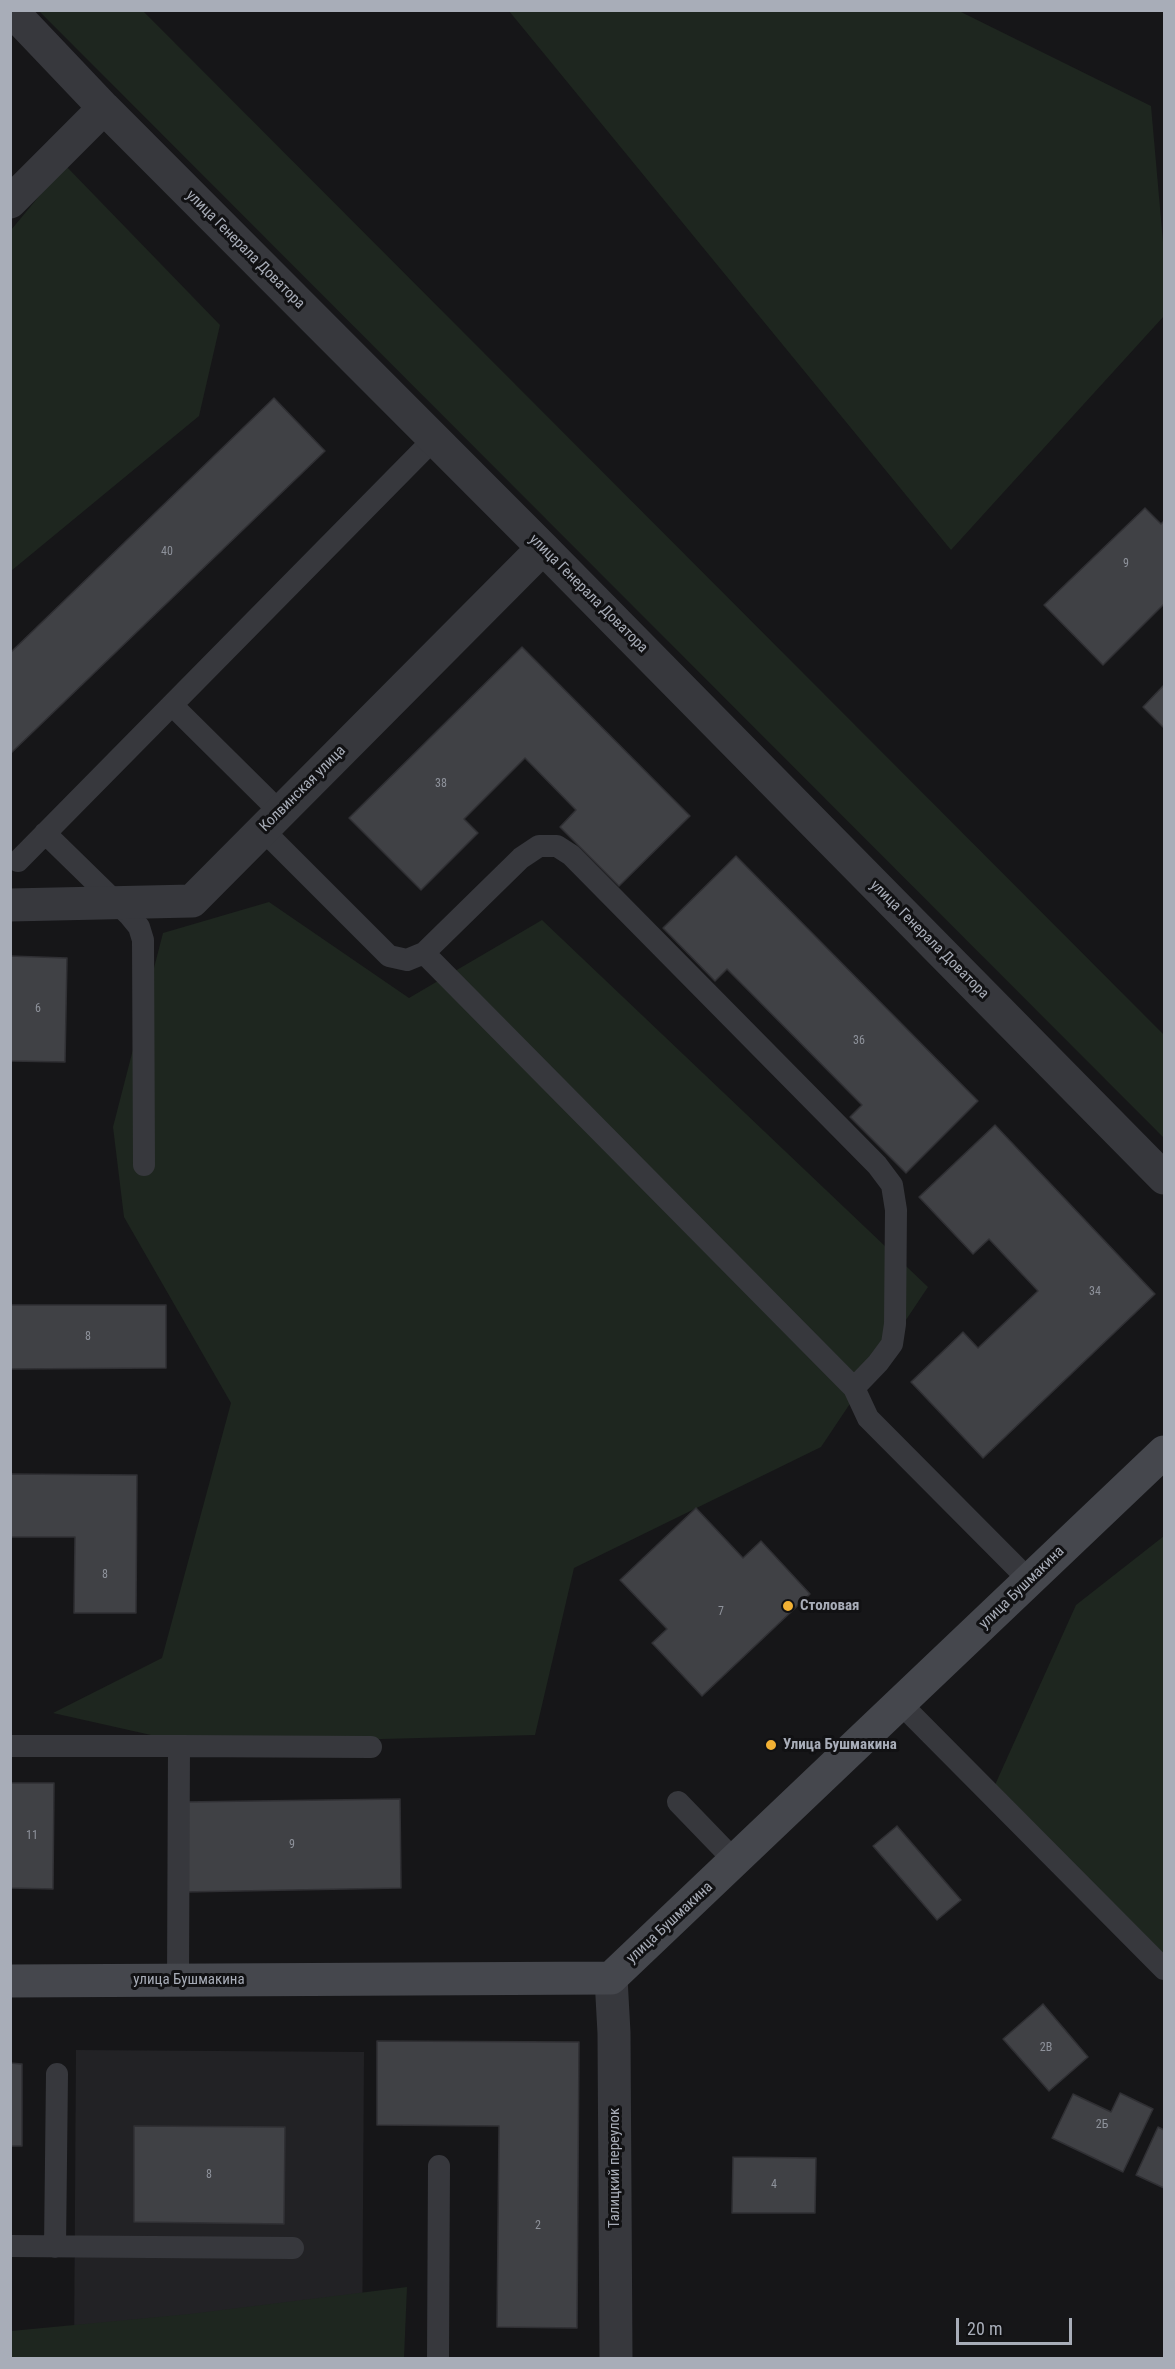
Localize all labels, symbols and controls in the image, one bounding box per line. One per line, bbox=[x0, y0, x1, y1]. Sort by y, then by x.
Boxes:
street label: улица Генерала Доватора bbox=[182, 187, 308, 313]
street label: улица Генерала Доватора bbox=[525, 531, 651, 657]
house number: 40 bbox=[161, 545, 173, 559]
house number: 9 bbox=[1123, 557, 1129, 571]
street label: Колвинская улица bbox=[256, 742, 350, 836]
house number: 38 bbox=[435, 777, 447, 791]
street label: улица Генерала Доватора bbox=[866, 877, 992, 1003]
house number: 6 bbox=[35, 1002, 41, 1016]
house number: 36 bbox=[853, 1034, 865, 1048]
house number: 34 bbox=[1089, 1285, 1101, 1299]
house number: 8 bbox=[85, 1330, 91, 1344]
street label: улица Бушмакина bbox=[976, 1543, 1068, 1633]
house number: 8 bbox=[102, 1568, 108, 1582]
place label: Столовая bbox=[800, 1597, 859, 1615]
marker: Столовая bbox=[781, 1599, 795, 1613]
house number: 7 bbox=[718, 1605, 724, 1619]
place label: Улица Бушмакина bbox=[783, 1736, 897, 1754]
marker: Улица Бушмакина bbox=[764, 1738, 778, 1752]
house number: 11 bbox=[26, 1829, 38, 1843]
house number: 9 bbox=[289, 1838, 295, 1852]
street label: улица Бушмакина bbox=[623, 1878, 717, 1968]
street label: улица Бушмакина bbox=[133, 1971, 245, 1989]
house number: 2В bbox=[1040, 2041, 1052, 2055]
street label: Талицкий переулок bbox=[606, 2108, 624, 2228]
house number: 2Б bbox=[1096, 2118, 1108, 2132]
house number: 8 bbox=[206, 2168, 212, 2182]
house number: 4 bbox=[771, 2178, 777, 2192]
house number: 2 bbox=[535, 2219, 541, 2233]
scale bar bbox=[959, 2306, 1074, 2344]
text: 20 m bbox=[967, 2318, 1002, 2339]

